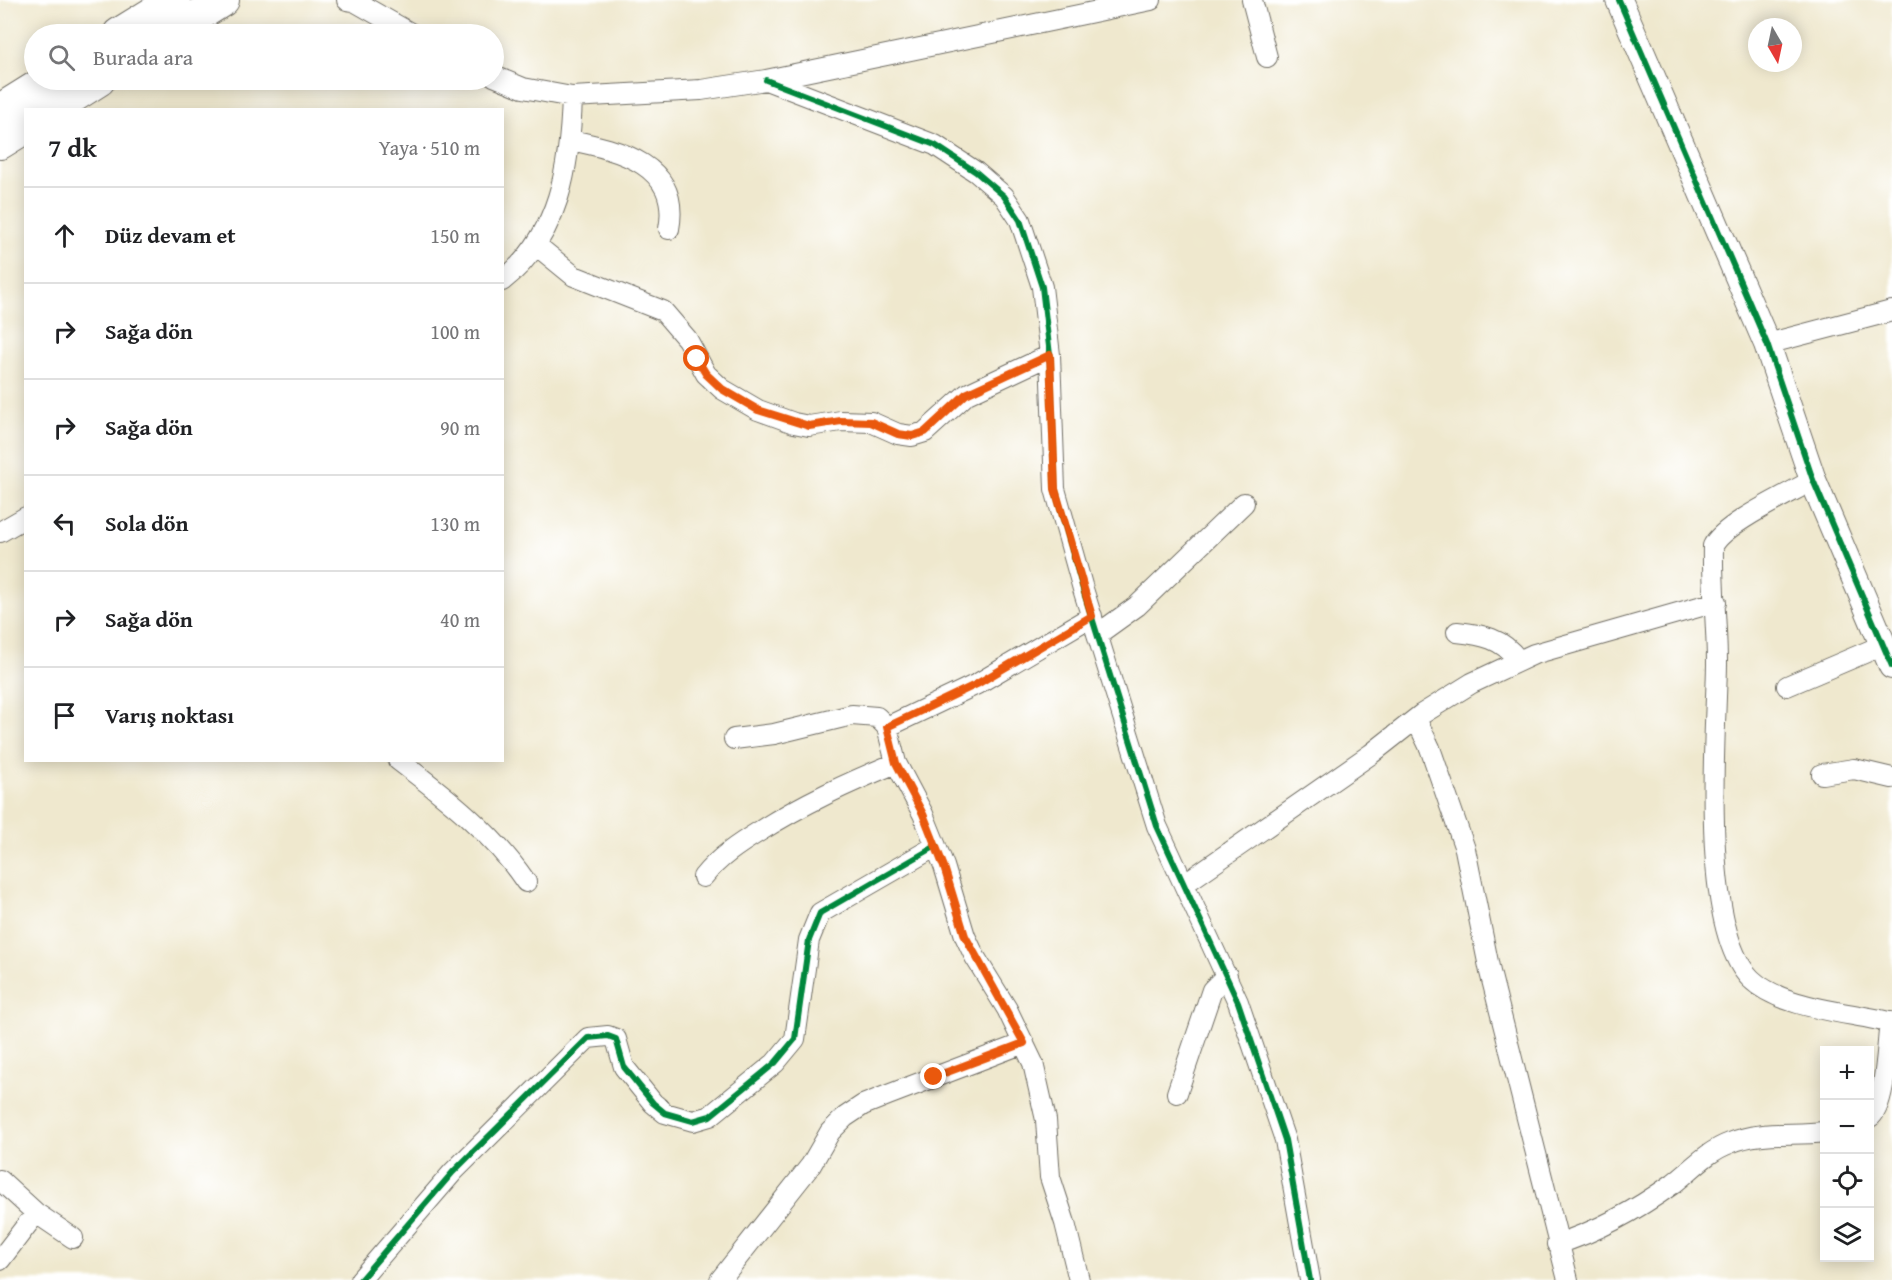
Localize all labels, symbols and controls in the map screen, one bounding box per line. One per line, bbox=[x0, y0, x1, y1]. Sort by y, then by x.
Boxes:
north arrow bbox=[1748, 18, 1802, 72]
search box bbox=[24, 24, 504, 90]
icon: search bbox=[45, 41, 78, 74]
text: Burada ara bbox=[93, 41, 193, 73]
text: 7 dk bbox=[48, 128, 97, 167]
text: Yaya · 510 m bbox=[379, 133, 480, 162]
icon: ahead bbox=[48, 219, 81, 252]
text: Düz devam et bbox=[105, 219, 236, 251]
text: 150 m bbox=[430, 221, 480, 250]
icon: right bbox=[48, 315, 81, 348]
text: Sağa dön bbox=[105, 315, 193, 347]
text: 100 m bbox=[430, 317, 480, 346]
route start bbox=[683, 345, 709, 371]
icon: right bbox=[48, 411, 81, 444]
text: Sağa dön bbox=[105, 411, 193, 443]
text: 90 m bbox=[440, 413, 480, 442]
icon: left bbox=[48, 507, 81, 540]
text: Sola dön bbox=[105, 507, 189, 539]
text: 130 m bbox=[430, 509, 480, 538]
icon: right bbox=[48, 603, 81, 636]
text: Sağa dön bbox=[105, 603, 193, 635]
text: 40 m bbox=[440, 605, 480, 634]
icon: arrive bbox=[48, 699, 81, 732]
text: Varış noktası bbox=[105, 699, 234, 731]
map controls bbox=[1820, 1046, 1874, 1262]
button: + bbox=[1820, 1046, 1874, 1100]
route end bbox=[920, 1063, 946, 1089]
button: − bbox=[1820, 1100, 1874, 1154]
button: locate bbox=[1820, 1154, 1874, 1208]
button: layers bbox=[1820, 1208, 1874, 1262]

